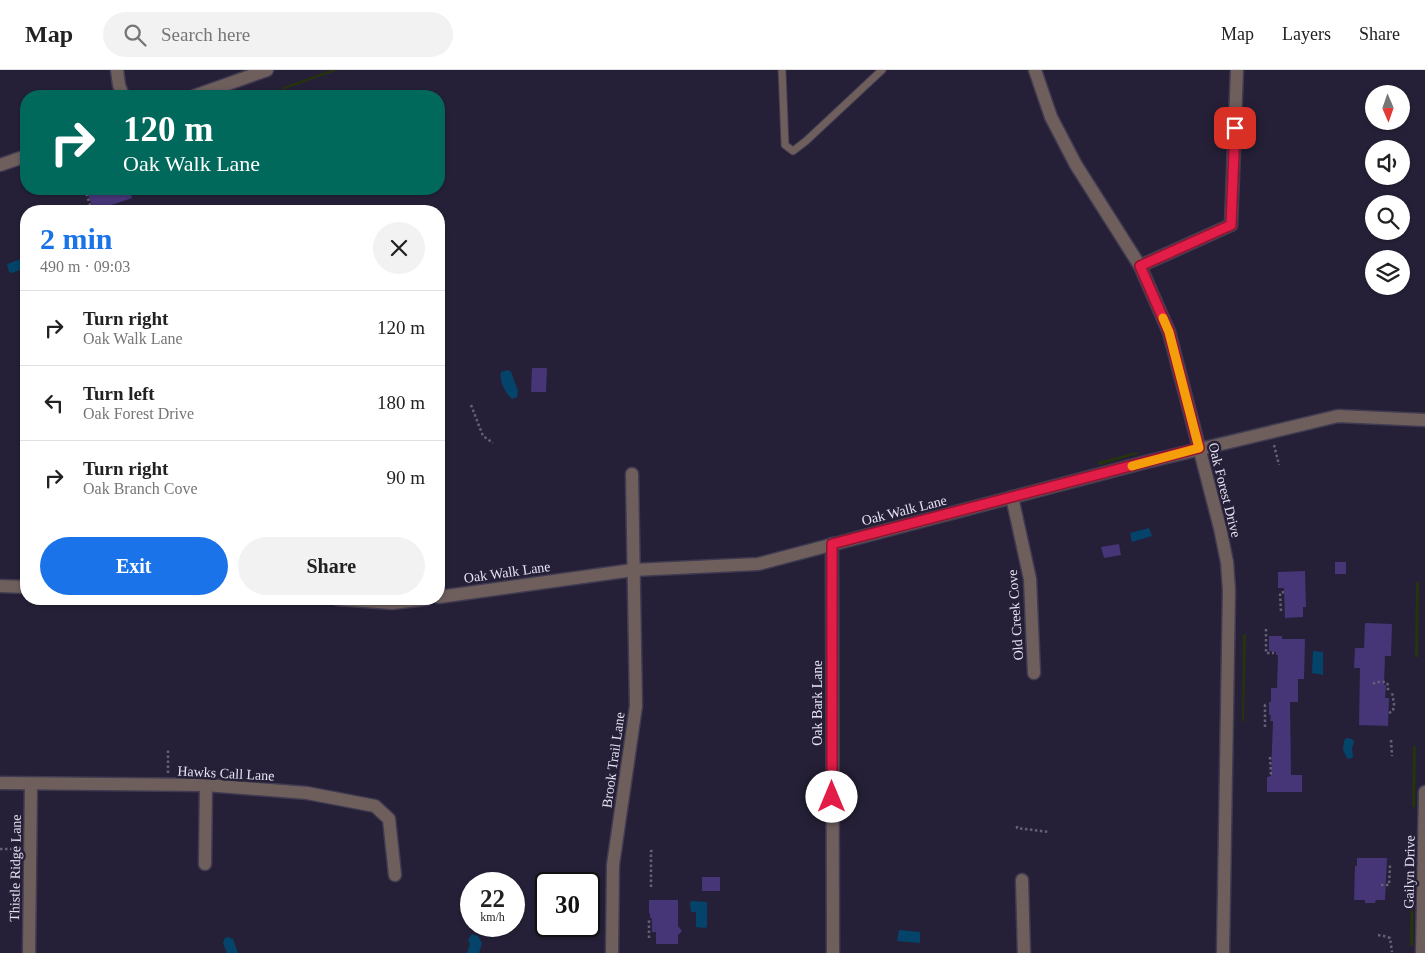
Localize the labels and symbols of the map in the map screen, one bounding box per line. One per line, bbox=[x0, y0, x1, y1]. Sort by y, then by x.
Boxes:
north arrow bbox=[1365, 85, 1410, 130]
pin bbox=[1214, 107, 1256, 149]
street label: Oak Forest Drive bbox=[1205, 441, 1244, 539]
street label: Oak Walk Lane bbox=[860, 493, 948, 528]
street label: Oak Walk Lane bbox=[463, 559, 551, 586]
street label: Old Creek Cove bbox=[1005, 569, 1026, 661]
street label: Oak Bark Lane bbox=[810, 660, 825, 746]
street label: Brook Trail Lane bbox=[599, 711, 628, 809]
street label: Hawks Call Lane bbox=[177, 763, 275, 784]
position arrow bbox=[805, 770, 857, 822]
street label: Thistle Ridge Lane bbox=[7, 814, 24, 922]
street label: Gailyn Drive bbox=[1401, 835, 1418, 909]
speed limit sign: 30 bbox=[535, 872, 600, 937]

